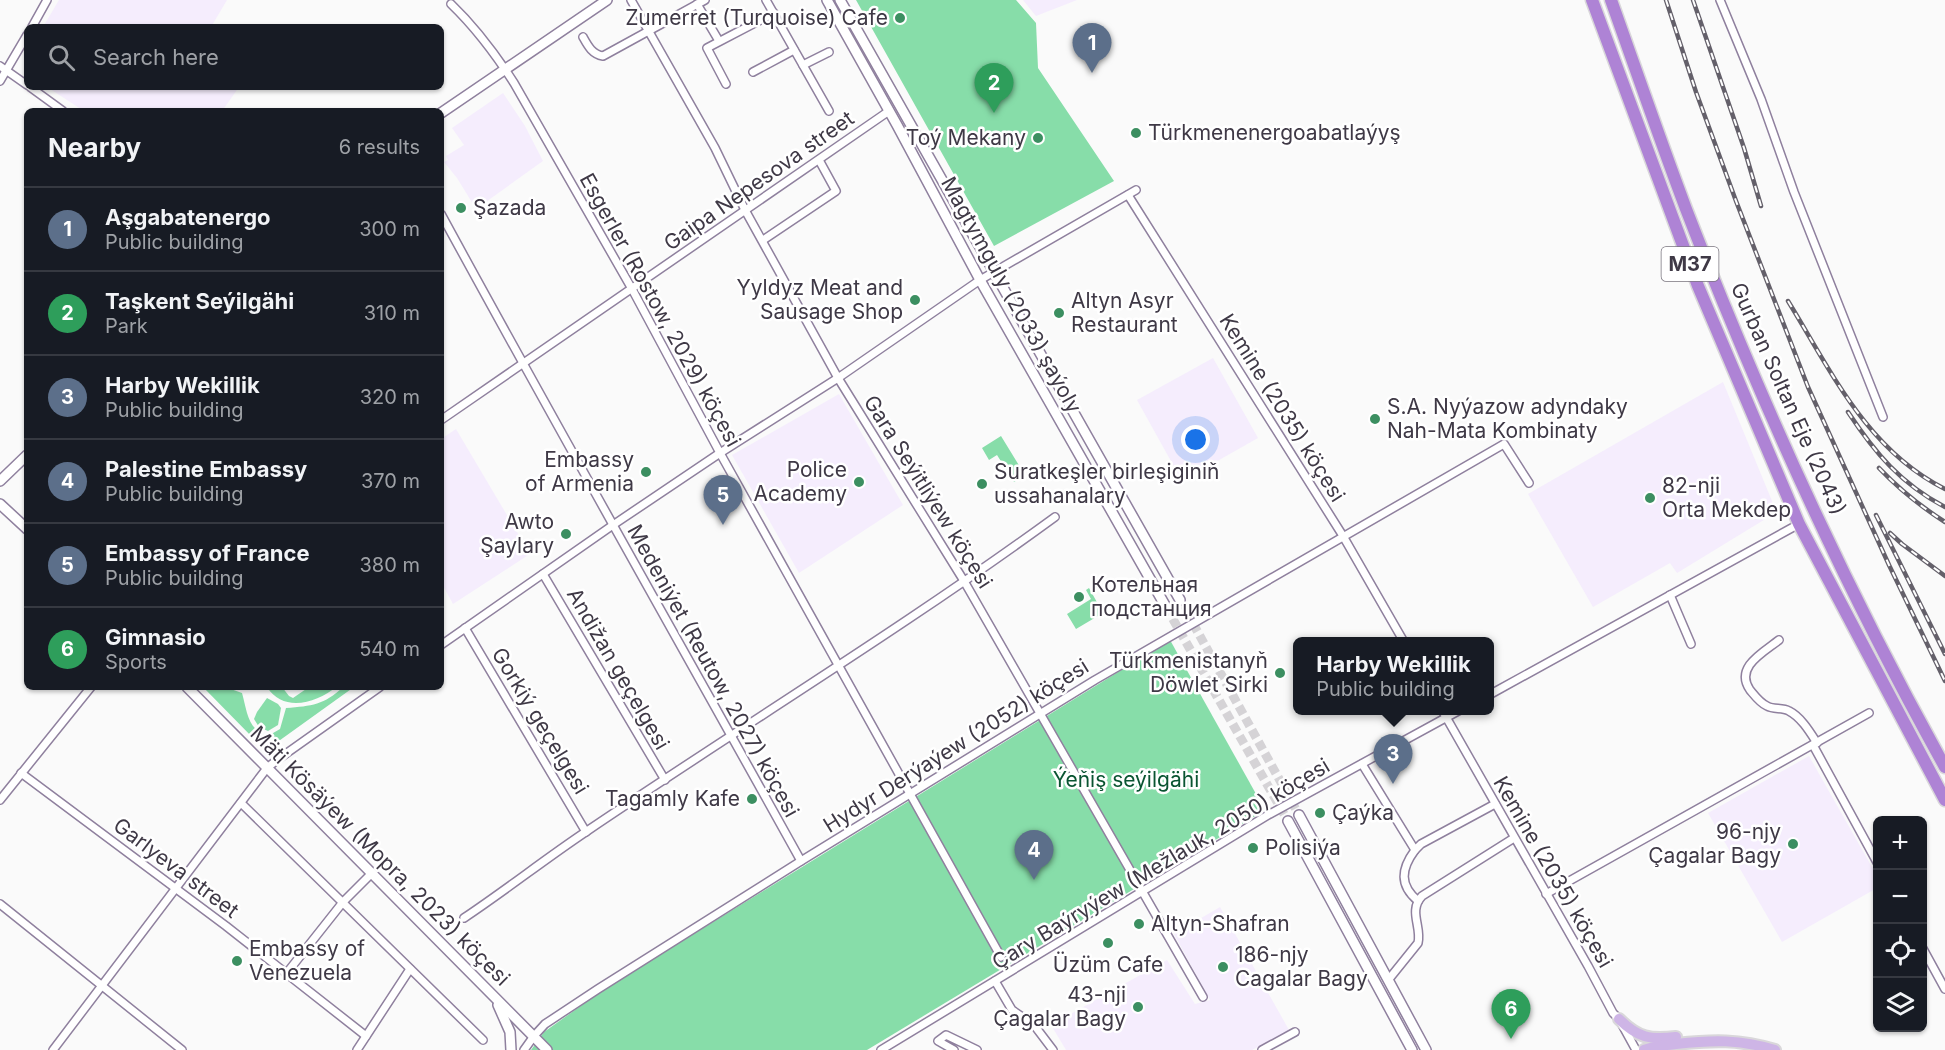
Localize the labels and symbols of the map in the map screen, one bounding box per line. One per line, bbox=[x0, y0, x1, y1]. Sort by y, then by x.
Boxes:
place label: Zumerret (Turquoise) Cafe bbox=[625, 5, 888, 30]
marker: Zumerret (Turquoise) Cafe bbox=[893, 11, 907, 25]
pin: 1 bbox=[1072, 23, 1112, 73]
pin: 2 bbox=[974, 63, 1014, 113]
street label: Gaipa Nepesova street bbox=[659, 105, 859, 256]
place label: Türkmenenergoabatlaýyş bbox=[1148, 120, 1401, 145]
place label: Toý Mekany bbox=[906, 125, 1026, 150]
marker: Türkmenenergoabatlaýyş bbox=[1129, 126, 1143, 140]
marker: Toý Mekany bbox=[1031, 131, 1045, 145]
street label: Esgerler (Rostow, 2029) köçesi bbox=[575, 169, 746, 451]
street label: Magtymguly (2033) şaýoly bbox=[936, 172, 1087, 417]
place label: Şazada bbox=[473, 195, 546, 220]
marker: Şazada bbox=[454, 201, 468, 215]
road number: M37 bbox=[1662, 247, 1718, 281]
place label: Yyldyz Meat and Sausage Shop bbox=[736, 275, 903, 324]
street label: Gurban Soltan Eje (2043) bbox=[1726, 279, 1851, 519]
place label: Altyn Asyr Restaurant bbox=[1071, 288, 1178, 337]
marker: Yyldyz Meat and Sausage Shop bbox=[908, 293, 922, 307]
marker: Altyn Asyr Restaurant bbox=[1052, 306, 1066, 320]
street label: Kemine (2035) köçesi bbox=[1214, 309, 1350, 506]
street label: Gara Seýitliýew köçesi bbox=[859, 391, 998, 593]
place label: S.A. Nyýazow adyndaky Nah-Mata Kombinaty bbox=[1387, 394, 1628, 443]
marker: S.A. Nyýazow adyndaky Nah-Mata Kombinaty bbox=[1368, 412, 1382, 426]
your location bbox=[1181, 425, 1210, 454]
place label: Embassy of Armenia bbox=[525, 447, 634, 496]
place label: Police Academy bbox=[754, 457, 847, 506]
place label: Suratkeşler birleşiginiň ussahanalary bbox=[994, 459, 1220, 508]
marker: Embassy of Armenia bbox=[639, 465, 653, 479]
place label: 82-nji Orta Mekdep bbox=[1662, 473, 1791, 522]
marker: Police Academy bbox=[852, 475, 866, 489]
pin: 5 bbox=[704, 476, 742, 525]
marker: Suratkeşler birleşiginiň ussahanalary bbox=[975, 477, 989, 491]
marker: 82-nji Orta Mekdep bbox=[1643, 491, 1657, 505]
place label: Awto Şaylary bbox=[480, 509, 554, 558]
street label: Medeniýet (Reutow, 2027) köçesi bbox=[622, 520, 805, 821]
marker: Awto Şaylary bbox=[559, 527, 573, 541]
place label: Котельная подстанция bbox=[1091, 572, 1212, 621]
street label: Andižan geçelgesi bbox=[562, 584, 675, 754]
marker: Котельная подстанция bbox=[1072, 590, 1086, 604]
street label: Gorkiý geçelgesi bbox=[487, 643, 594, 799]
place label: Türkmenistanyň Döwlet Sirki bbox=[1109, 648, 1268, 697]
street label: Hydyr Derýaýew (2052) köçesi bbox=[819, 653, 1093, 838]
marker: Türkmenistanyň Döwlet Sirki bbox=[1273, 666, 1287, 680]
street label: Mäti Kösäýew (Mopra, 2023) köçesi bbox=[245, 721, 515, 991]
pin: 3 bbox=[1374, 734, 1412, 784]
street label: Çary Baýryýew (Mežlauk, 2050) köçesi bbox=[988, 753, 1334, 974]
park label: Ýeňiş seýilgähi bbox=[1053, 766, 1199, 792]
street label: Kemine (2035) köçesi bbox=[1488, 772, 1618, 972]
place label: Tagamly Kafe bbox=[605, 786, 740, 811]
marker: Tagamly Kafe bbox=[745, 792, 759, 806]
place label: Çaýka bbox=[1332, 800, 1394, 825]
marker: Çaýka bbox=[1313, 806, 1327, 820]
street label: Garlyeva street bbox=[109, 812, 244, 923]
place label: 96-njy Çagalar Bagy bbox=[1648, 819, 1781, 868]
pin: 4 bbox=[1014, 830, 1054, 880]
place label: Polisiýa bbox=[1265, 835, 1341, 860]
marker: 96-njy Çagalar Bagy bbox=[1786, 837, 1800, 851]
marker: Polisiýa bbox=[1246, 841, 1260, 855]
place label: Altyn-Shafran bbox=[1151, 911, 1290, 936]
marker: Altyn-Shafran bbox=[1132, 917, 1146, 931]
place label: Embassy of Venezuela bbox=[249, 936, 365, 985]
marker: Üzüm Cafe bbox=[1101, 936, 1115, 950]
place label: 186-njy Cagalar Bagy bbox=[1235, 942, 1368, 991]
place label: Üzüm Cafe bbox=[1053, 951, 1163, 977]
marker: Embassy of Venezuela bbox=[230, 954, 244, 968]
marker: 186-njy Cagalar Bagy bbox=[1216, 960, 1230, 974]
place label: 43-nji Çagalar Bagy bbox=[993, 982, 1126, 1031]
pin: 6 bbox=[1492, 990, 1530, 1039]
marker: 43-nji Çagalar Bagy bbox=[1131, 1000, 1145, 1014]

